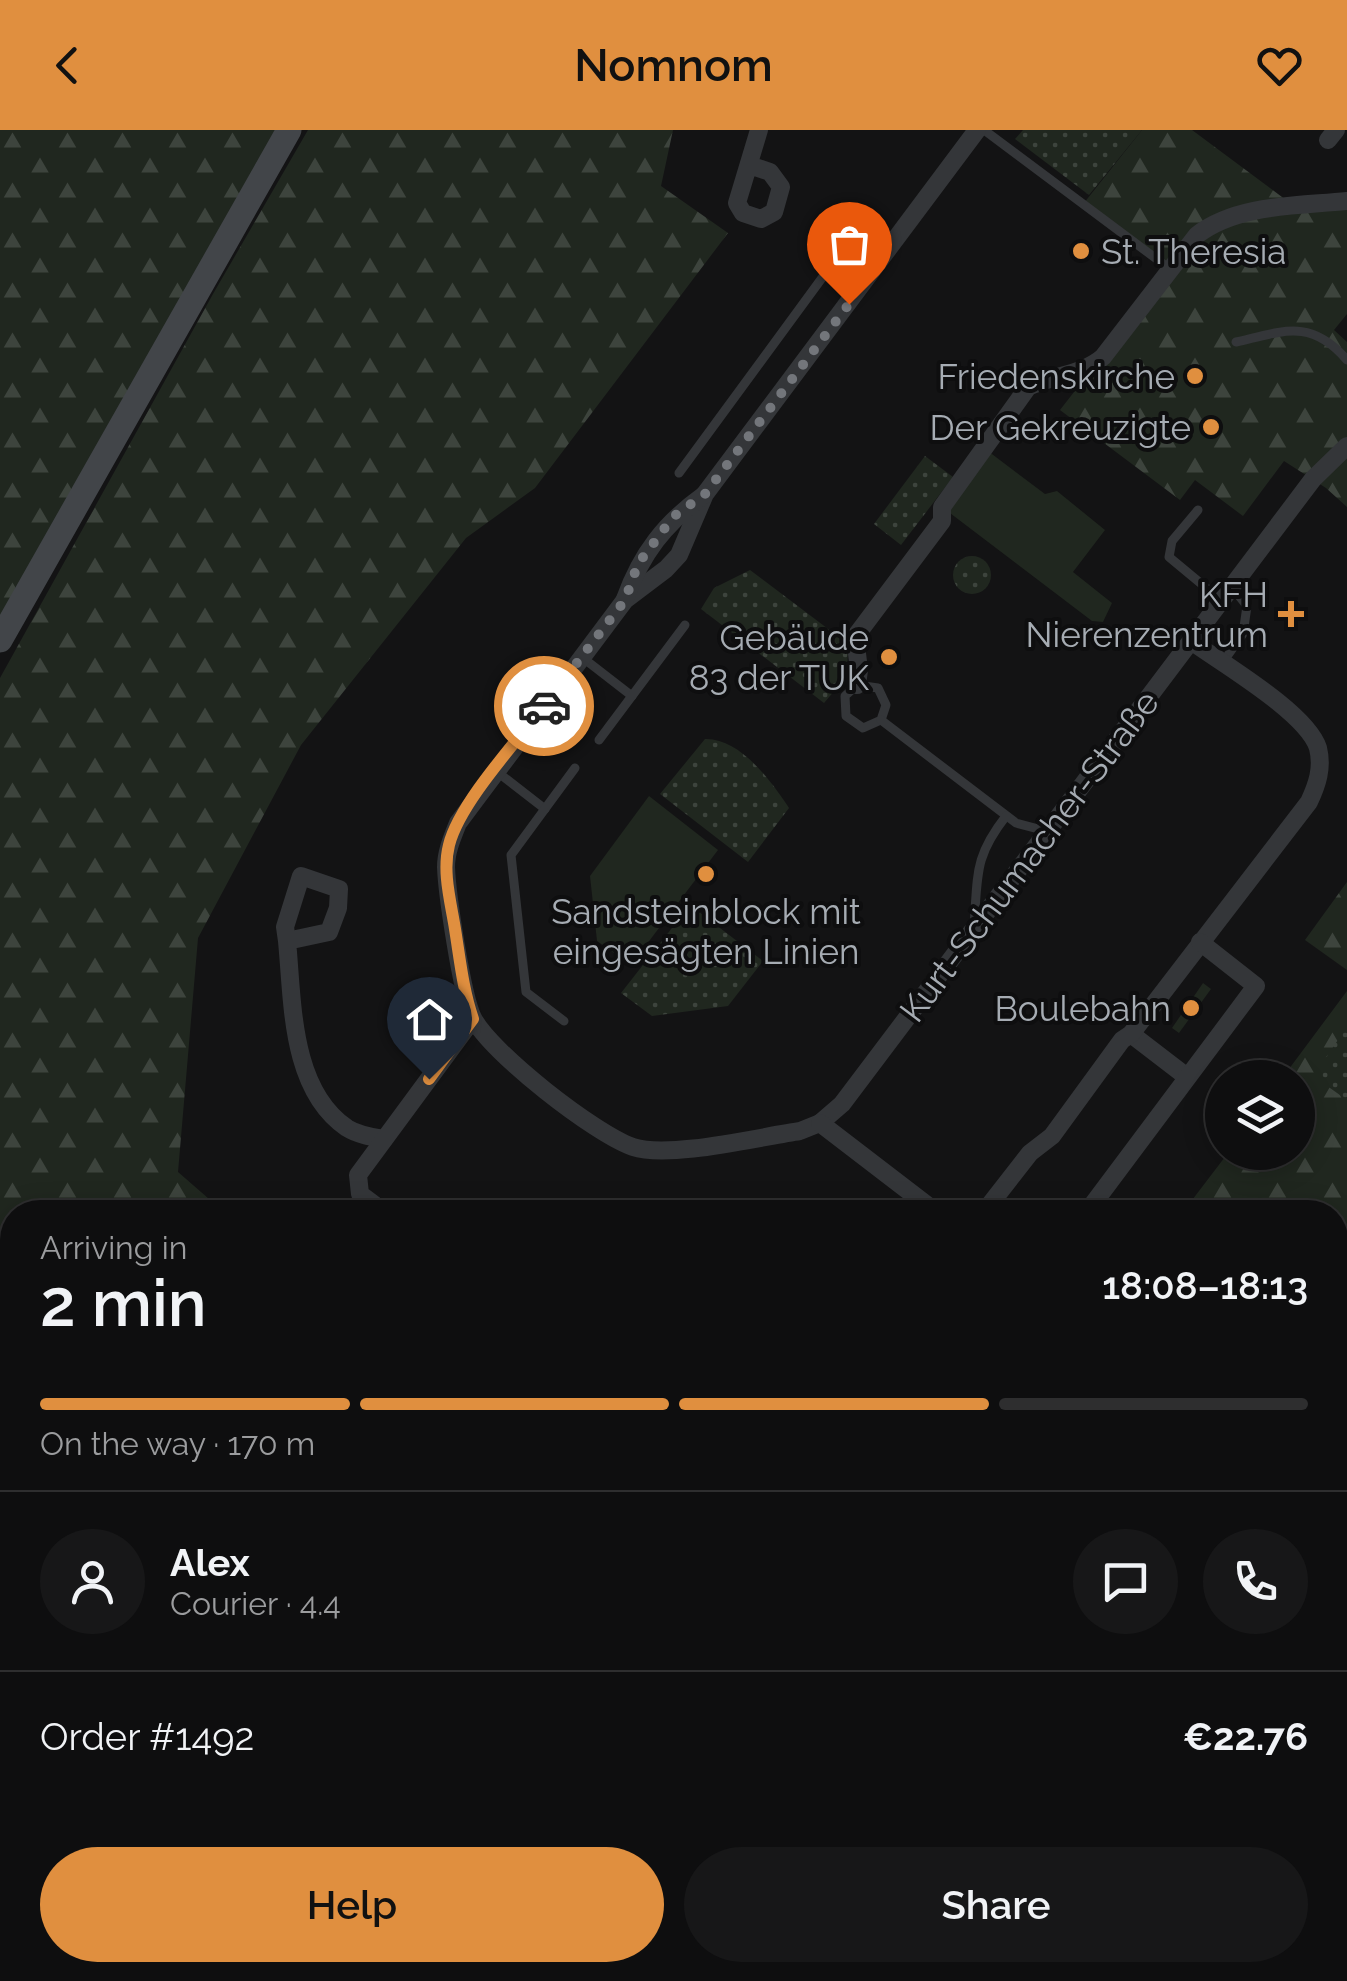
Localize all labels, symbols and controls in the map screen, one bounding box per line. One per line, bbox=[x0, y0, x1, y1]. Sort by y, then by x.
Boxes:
icon: back bbox=[40, 38, 95, 93]
icon: heart bbox=[1252, 38, 1307, 93]
text: Nomnom bbox=[574, 39, 773, 92]
pin bbox=[807, 202, 892, 305]
icon: bag bbox=[822, 217, 877, 272]
place label: St. Theresia bbox=[1101, 231, 1286, 272]
marker: St. Theresia bbox=[1070, 240, 1092, 262]
place label: Friedenskirche bbox=[938, 356, 1175, 397]
marker: Friedenskirche bbox=[1184, 365, 1206, 387]
place label: Der Gekreuzigte bbox=[929, 407, 1191, 448]
marker: Der Gekreuzigte bbox=[1200, 416, 1222, 438]
place label: KFH Nierenzentrum bbox=[1026, 574, 1268, 655]
marker: KFH Nierenzentrum bbox=[1278, 601, 1304, 627]
place label: Gebäude 83 der TUK bbox=[689, 617, 869, 698]
marker: Gebäude 83 der TUK bbox=[878, 646, 900, 668]
courier bbox=[494, 656, 594, 756]
icon: car bbox=[517, 679, 572, 734]
street label: Kurt-Schumacher-Straße bbox=[891, 682, 1167, 1030]
marker: Sandsteinblock mit eingesägten Linien bbox=[695, 863, 717, 885]
place label: Sandsteinblock mit eingesägten Linien bbox=[551, 891, 861, 972]
pin bbox=[387, 977, 472, 1080]
place label: Boulebahn bbox=[995, 988, 1171, 1029]
icon: home bbox=[402, 992, 457, 1047]
marker: Boulebahn bbox=[1180, 997, 1202, 1019]
map controls bbox=[1205, 1060, 1315, 1170]
button: layers bbox=[1205, 1060, 1315, 1170]
text: Arriving in bbox=[40, 1229, 187, 1266]
text: 18:08–18:13 bbox=[1102, 1263, 1308, 1308]
text: 2 min bbox=[40, 1265, 207, 1341]
text: On the way · 170 m bbox=[40, 1425, 315, 1462]
button: person bbox=[40, 1529, 145, 1634]
button: chat bbox=[1073, 1529, 1178, 1634]
button: phone bbox=[1203, 1529, 1308, 1634]
text: Alex bbox=[170, 1540, 250, 1585]
text: Courier · 4.4 bbox=[170, 1585, 341, 1622]
text: Order #1492 bbox=[40, 1714, 254, 1759]
text: €22.76 bbox=[1183, 1714, 1308, 1759]
button: Help bbox=[40, 1847, 664, 1962]
button: Share bbox=[684, 1847, 1308, 1962]

